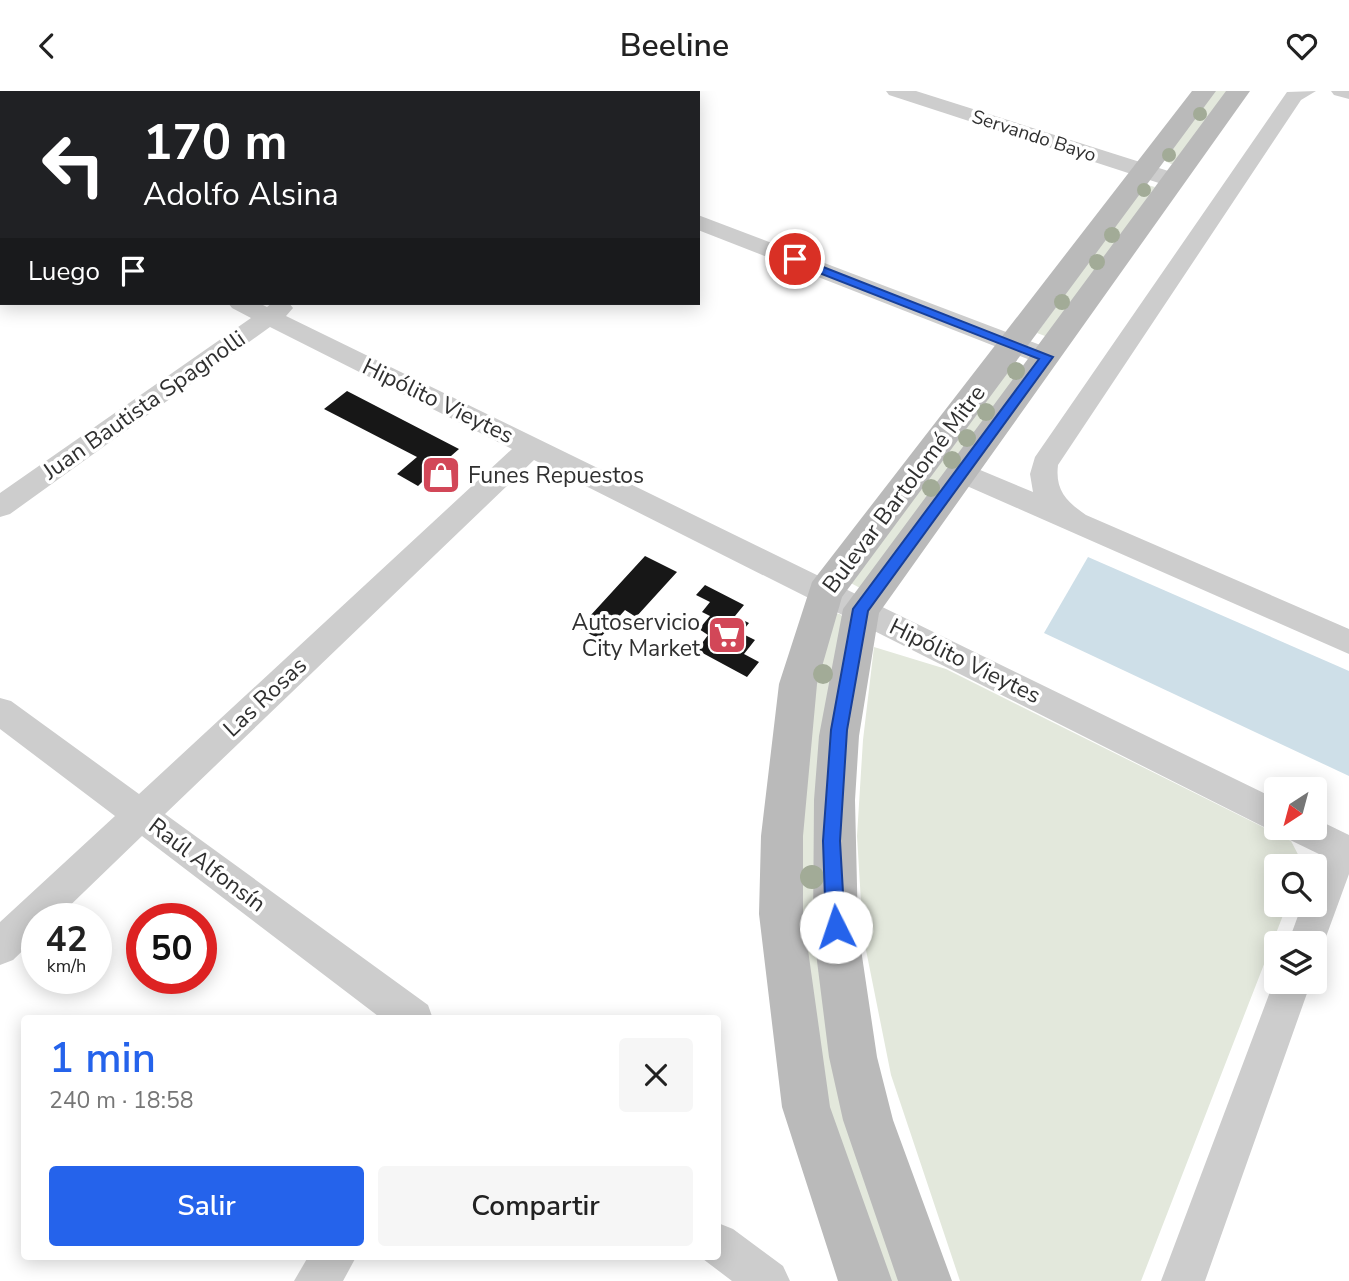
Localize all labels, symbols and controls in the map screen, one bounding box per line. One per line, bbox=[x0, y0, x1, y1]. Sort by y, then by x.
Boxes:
text: Beeline bbox=[620, 24, 729, 67]
icon: back bbox=[28, 27, 66, 65]
icon: heart bbox=[1283, 27, 1321, 65]
street label: Servando Bayo bbox=[969, 104, 1099, 168]
text: 170 m bbox=[143, 109, 287, 176]
icon: left bbox=[28, 119, 119, 210]
text: Adolfo Alsina bbox=[143, 173, 339, 216]
pin bbox=[765, 229, 825, 289]
icon: arrive bbox=[776, 240, 814, 278]
icon: arrive bbox=[114, 252, 152, 290]
text: Luego bbox=[28, 254, 100, 289]
street label: Juan Bautista Spagnolli bbox=[36, 323, 251, 487]
street label: Hipólito Vieytes bbox=[357, 351, 519, 451]
street label: Bulevar Bartolomé Mitre bbox=[815, 379, 993, 599]
shop icon: Funes Repuestos bbox=[420, 454, 462, 496]
place label: Funes Repuestos bbox=[468, 460, 644, 491]
place label: Autoservicio City Market bbox=[571, 607, 701, 664]
street label: Hipólito Vieytes bbox=[884, 611, 1046, 711]
supermarket icon: Autoservicio City Market bbox=[706, 614, 748, 656]
street label: Las Rosas bbox=[216, 650, 314, 744]
north arrow bbox=[1264, 777, 1326, 840]
map controls bbox=[1264, 777, 1327, 994]
street label: Raúl Alfonsín bbox=[142, 811, 272, 919]
button: search bbox=[1264, 854, 1327, 917]
position arrow bbox=[799, 890, 873, 964]
speed limit sign: 50 bbox=[126, 903, 217, 994]
text: 42 bbox=[45, 916, 88, 963]
button: layers bbox=[1264, 931, 1327, 994]
text: km/h bbox=[47, 954, 86, 978]
text: 1 min bbox=[49, 1030, 156, 1087]
button: close bbox=[619, 1038, 693, 1112]
text: 240 m · 18:58 bbox=[49, 1085, 194, 1116]
button: Salir bbox=[49, 1166, 364, 1246]
button: Compartir bbox=[378, 1166, 693, 1246]

